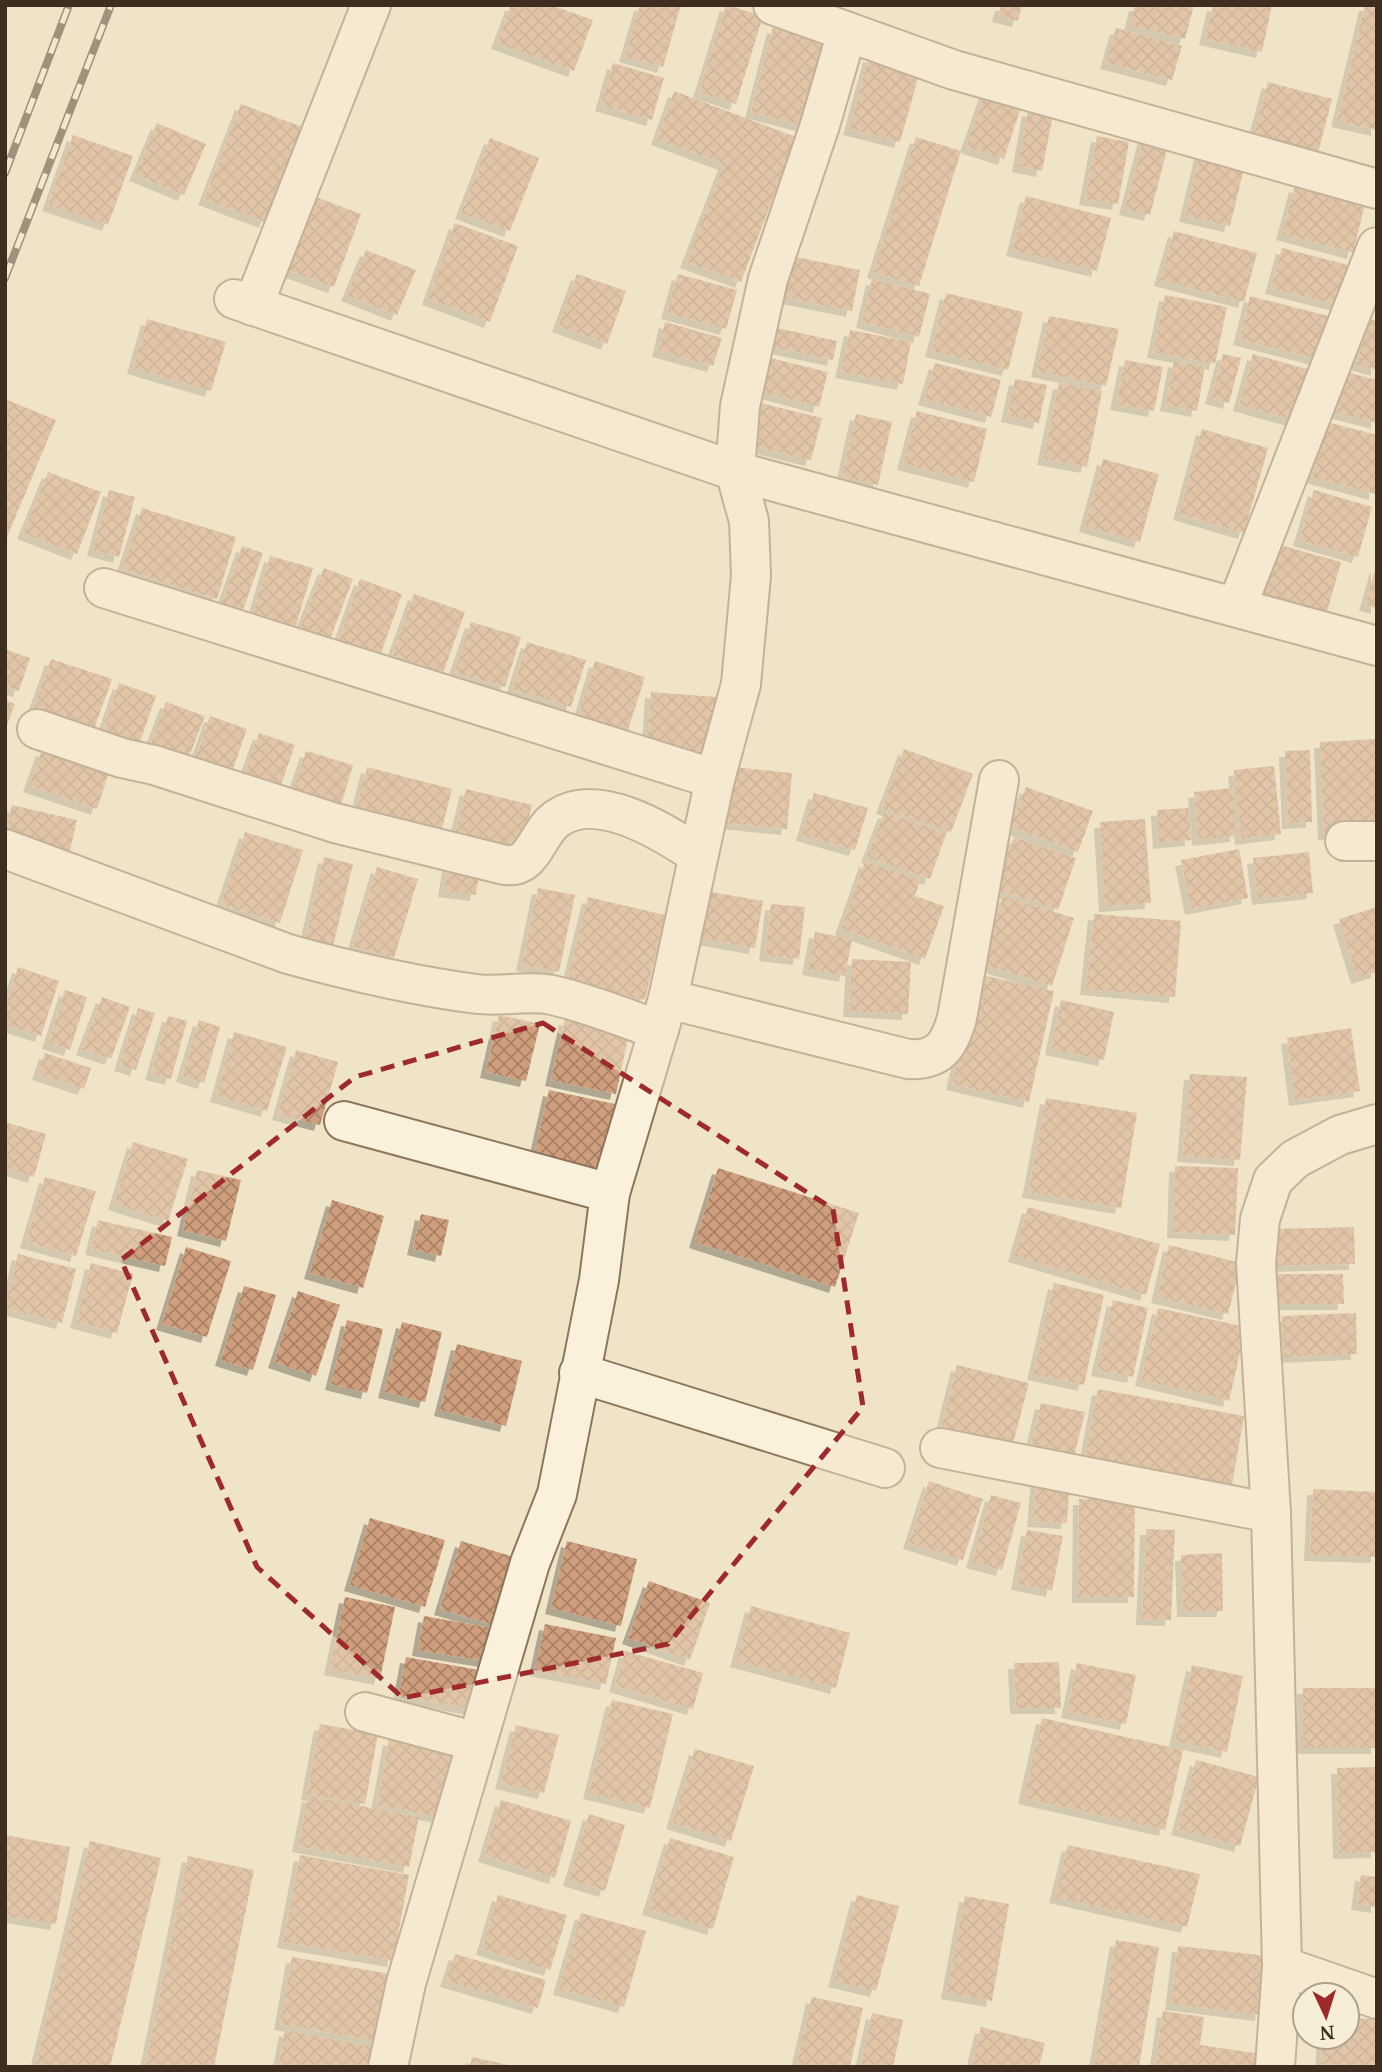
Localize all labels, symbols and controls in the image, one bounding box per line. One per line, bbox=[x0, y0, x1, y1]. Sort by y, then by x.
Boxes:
north arrow bbox=[1291, 1981, 1361, 2051]
text: N bbox=[1319, 2019, 1336, 2046]

